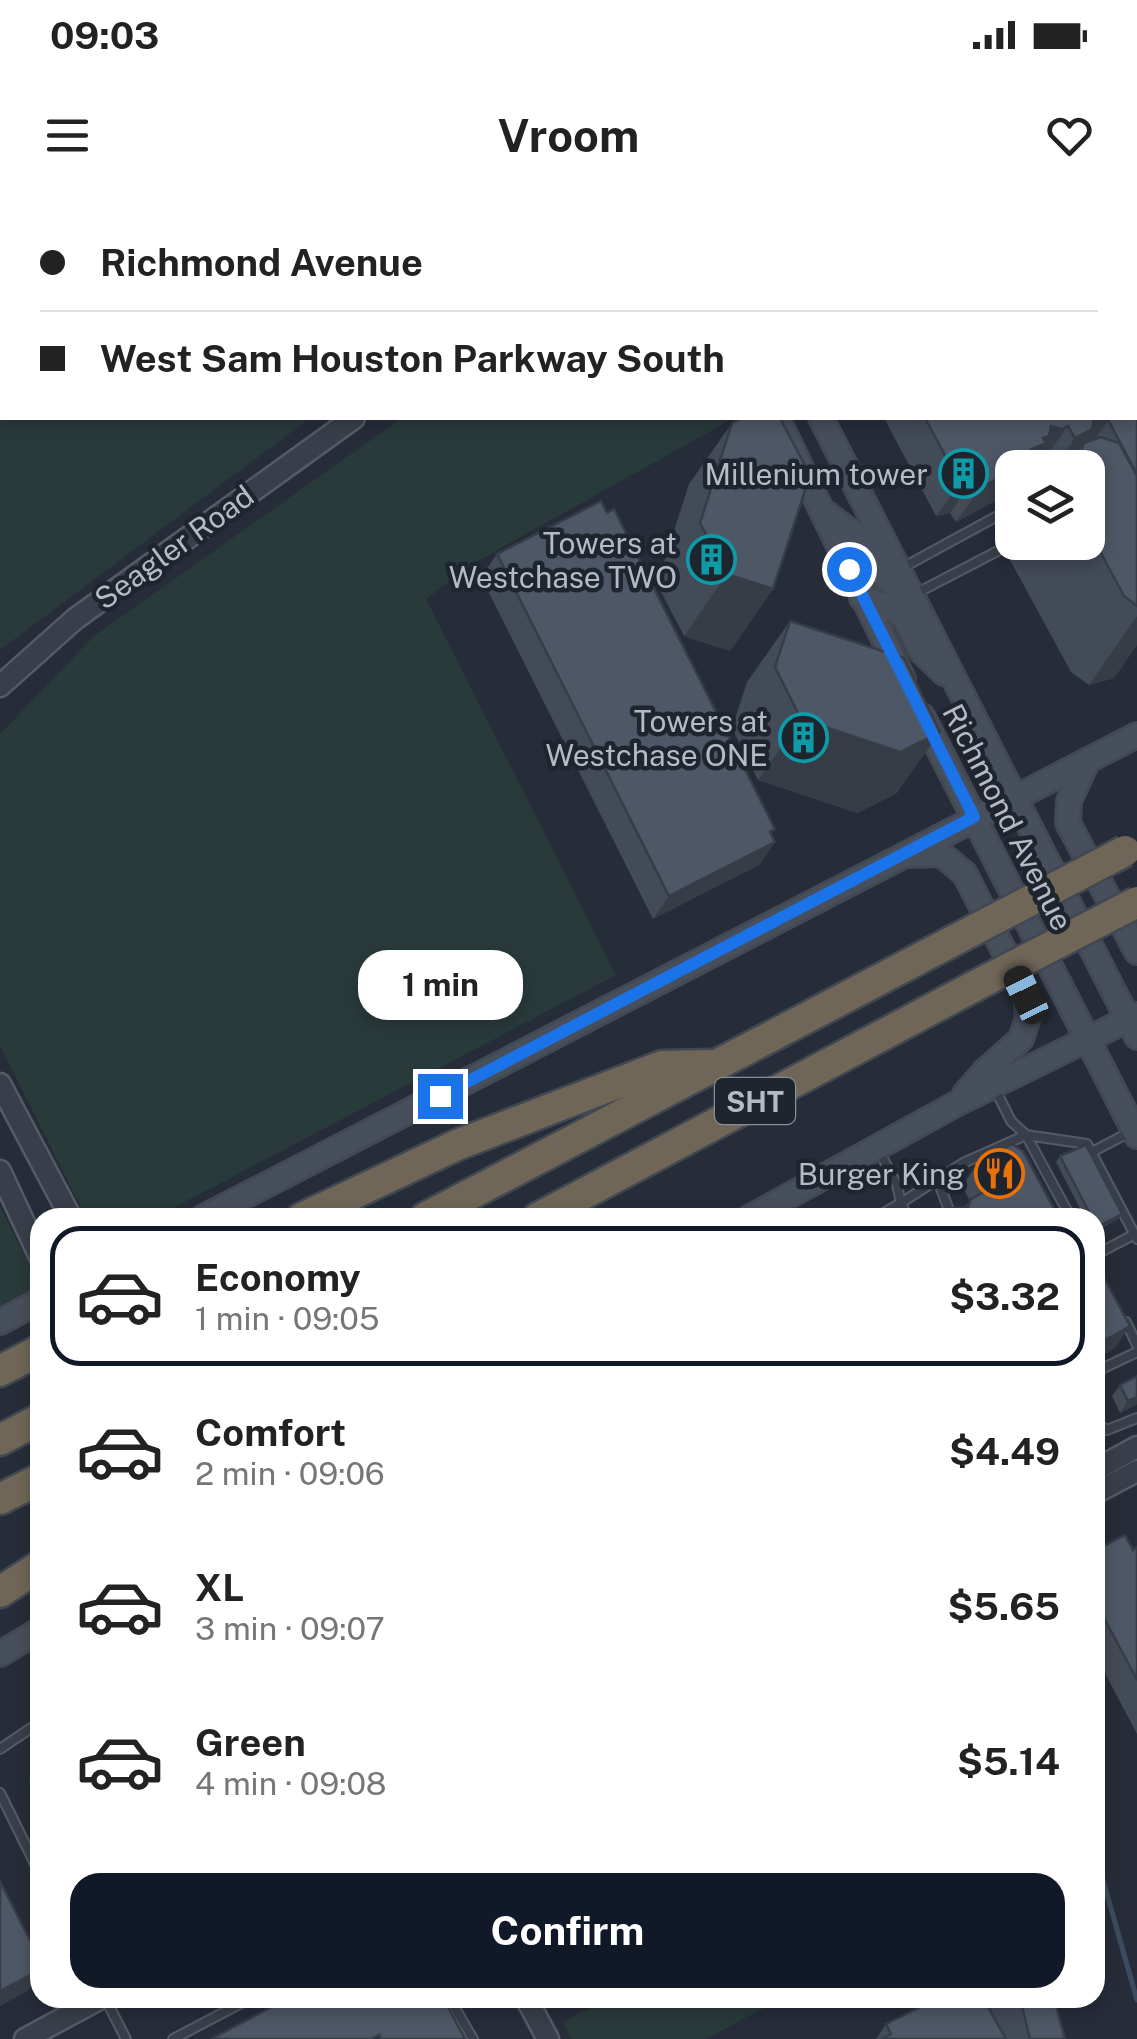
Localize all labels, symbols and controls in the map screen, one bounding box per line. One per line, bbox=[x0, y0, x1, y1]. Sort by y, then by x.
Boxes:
text: 09:03 bbox=[50, 13, 159, 58]
icon: menu bbox=[40, 108, 95, 163]
icon: heart bbox=[1042, 108, 1097, 163]
text: Vroom bbox=[498, 109, 639, 162]
text: Richmond Avenue bbox=[100, 240, 423, 285]
text: West Sam Houston Parkway South bbox=[100, 336, 725, 381]
building icon: Millenium tower bbox=[937, 448, 989, 500]
map controls bbox=[995, 450, 1105, 560]
button: layers bbox=[995, 450, 1105, 560]
place label: Millenium tower bbox=[704, 456, 928, 492]
street label: Seagler Road bbox=[88, 477, 260, 617]
place label: Towers at Westchase TWO bbox=[449, 525, 677, 595]
building icon: Towers at Westchase TWO bbox=[686, 534, 738, 586]
route start bbox=[827, 547, 872, 592]
street label: Richmond Avenue bbox=[935, 698, 1081, 936]
place label: Towers at Westchase ONE bbox=[545, 703, 768, 773]
building icon: Towers at Westchase ONE bbox=[777, 712, 829, 764]
callout: 1 min bbox=[358, 951, 522, 1021]
car bbox=[999, 961, 1053, 1029]
text: 1 min bbox=[402, 966, 479, 1003]
route end bbox=[418, 1074, 463, 1119]
road number: SHT bbox=[715, 1078, 795, 1124]
restaurant icon: Burger King bbox=[974, 1148, 1026, 1200]
place label: Burger King bbox=[798, 1156, 965, 1192]
icon: car bbox=[75, 1251, 165, 1341]
text: Economy bbox=[195, 1255, 361, 1300]
text: $3.32 bbox=[949, 1274, 1060, 1319]
text: 1 min · 09:05 bbox=[195, 1300, 379, 1337]
icon: car bbox=[75, 1406, 165, 1496]
text: Comfort bbox=[195, 1410, 346, 1455]
text: $4.49 bbox=[949, 1429, 1060, 1474]
text: 2 min · 09:06 bbox=[195, 1455, 385, 1492]
icon: car bbox=[75, 1561, 165, 1651]
text: XL bbox=[195, 1565, 244, 1610]
text: $5.65 bbox=[948, 1584, 1060, 1629]
text: 3 min · 09:07 bbox=[195, 1610, 385, 1647]
icon: car bbox=[75, 1716, 165, 1806]
text: Green bbox=[195, 1720, 306, 1765]
text: $5.14 bbox=[957, 1739, 1060, 1784]
text: 4 min · 09:08 bbox=[195, 1765, 387, 1802]
button: Confirm bbox=[70, 1873, 1065, 1988]

